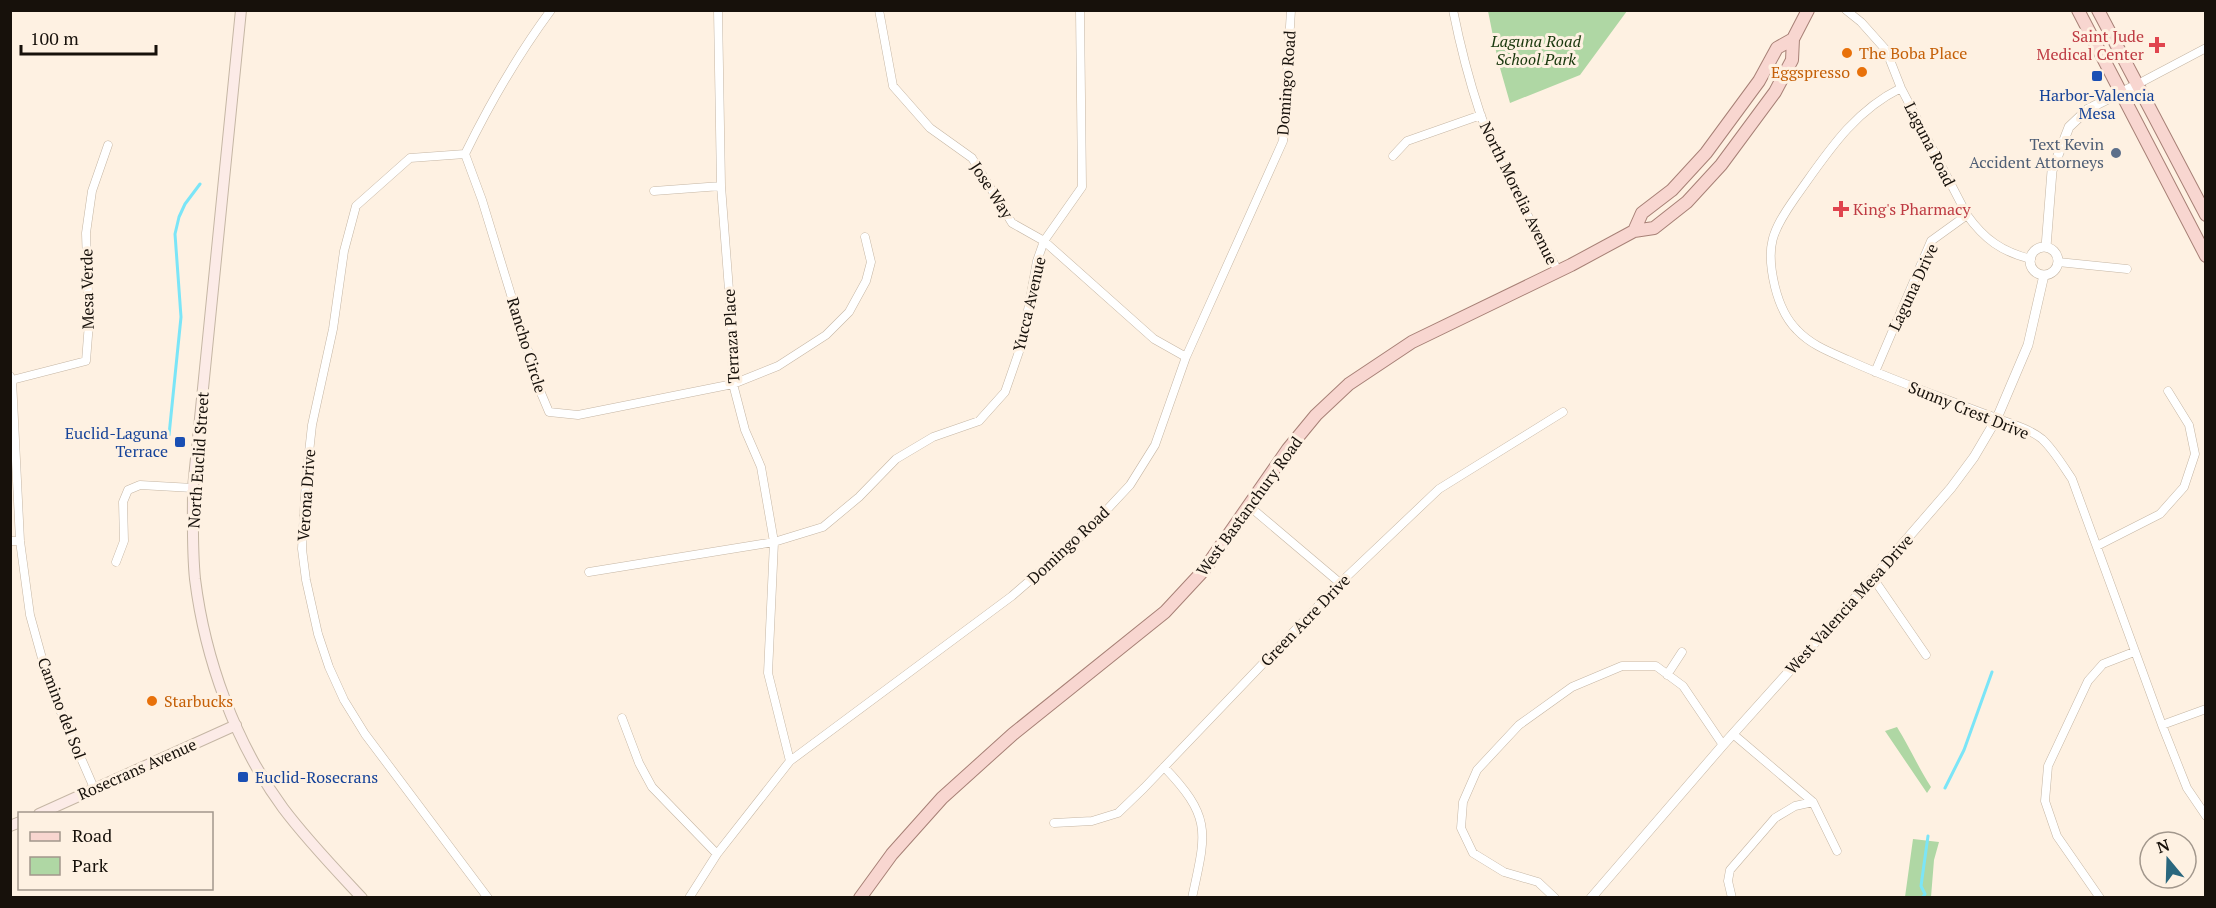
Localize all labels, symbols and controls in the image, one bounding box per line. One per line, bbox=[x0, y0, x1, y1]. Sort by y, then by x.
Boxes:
scale bar bbox=[21, 18, 156, 56]
place label: Saint Jude Medical Center bbox=[2037, 25, 2145, 65]
text: 100 m bbox=[30, 26, 79, 50]
street label: Domingo Road bbox=[1271, 30, 1301, 136]
park label: Laguna Road School Park bbox=[1490, 30, 1581, 70]
marker: Saint Jude Medical Center bbox=[2148, 36, 2166, 54]
place label: The Boba Place bbox=[1859, 42, 1967, 64]
marker: The Boba Place bbox=[1840, 46, 1854, 60]
place label: Eggspresso bbox=[1771, 61, 1850, 83]
marker: Eggspresso bbox=[1855, 65, 1869, 79]
marker: Harbor-Valencia Mesa bbox=[2090, 69, 2104, 83]
place label: Harbor-Valencia Mesa bbox=[2039, 84, 2155, 124]
street label: Laguna Road bbox=[1899, 98, 1961, 190]
street label: North Morelia Avenue bbox=[1475, 118, 1563, 268]
place label: Text Kevin Accident Attorneys bbox=[1969, 133, 2104, 173]
marker: Text Kevin Accident Attorneys bbox=[2109, 146, 2123, 160]
street label: Jose Way bbox=[966, 157, 1019, 223]
place label: King's Pharmacy bbox=[1853, 198, 1971, 220]
marker: King's Pharmacy bbox=[1834, 202, 1848, 216]
street label: Laguna Drive bbox=[1883, 240, 1943, 334]
street label: Mesa Verde bbox=[75, 248, 99, 330]
street label: Yucca Avenue bbox=[1007, 254, 1051, 354]
street label: Terraza Place bbox=[718, 288, 744, 384]
street label: Rancho Circle bbox=[502, 294, 552, 396]
street label: Sunny Crest Drive bbox=[1905, 376, 2033, 444]
street label: North Euclid Street bbox=[182, 391, 214, 529]
place label: Euclid-Laguna Terrace bbox=[65, 422, 168, 462]
street label: West Bastanchury Road bbox=[1191, 432, 1307, 580]
marker: Euclid-Laguna Terrace bbox=[173, 435, 187, 449]
street label: Verona Drive bbox=[292, 448, 320, 542]
street label: Domingo Road bbox=[1022, 501, 1114, 589]
street label: West Valencia Mesa Drive bbox=[1780, 529, 1918, 679]
street label: Green Acre Drive bbox=[1255, 569, 1355, 671]
street label: Camino del Sol bbox=[33, 654, 92, 762]
place label: Starbucks bbox=[164, 690, 233, 712]
marker: Starbucks bbox=[145, 694, 159, 708]
street label: Rosecrans Avenue bbox=[74, 733, 200, 805]
place label: Euclid-Rosecrans bbox=[255, 766, 378, 788]
marker: Euclid-Rosecrans bbox=[236, 770, 250, 784]
legend bbox=[18, 812, 213, 890]
text: Road bbox=[72, 823, 112, 847]
north arrow bbox=[2138, 830, 2198, 890]
text: N bbox=[2154, 833, 2172, 858]
text: Park bbox=[72, 853, 109, 877]

